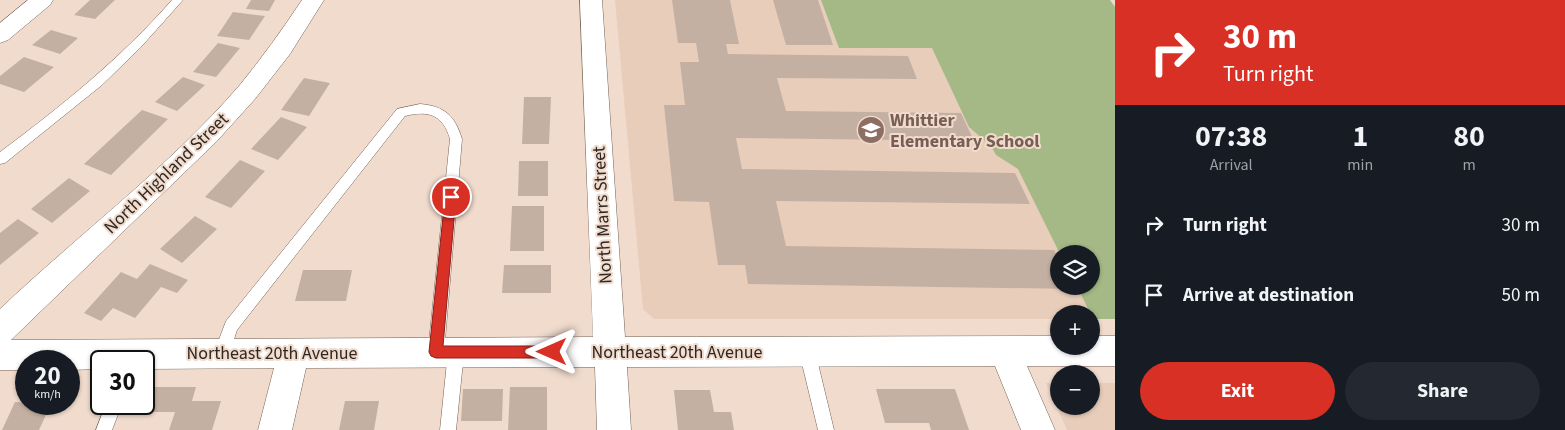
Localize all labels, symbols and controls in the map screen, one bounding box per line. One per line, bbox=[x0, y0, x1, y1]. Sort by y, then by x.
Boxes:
text: 30 m bbox=[1223, 12, 1297, 62]
icon: right bbox=[1140, 20, 1205, 85]
text: Turn right bbox=[1223, 58, 1313, 90]
street label: North Highland Street bbox=[99, 107, 234, 239]
place label: Whittier Elementary School bbox=[890, 108, 1040, 154]
school or university icon: Whittier Elementary School bbox=[856, 115, 886, 145]
text: 07:38 bbox=[1195, 115, 1267, 158]
text: 1 bbox=[1352, 115, 1368, 158]
text: 80 bbox=[1453, 115, 1485, 158]
street label: North Marrs Street bbox=[586, 145, 619, 285]
text: Arrival bbox=[1210, 154, 1253, 176]
text: min bbox=[1347, 154, 1373, 176]
text: m bbox=[1462, 154, 1476, 176]
pin bbox=[430, 176, 472, 218]
icon: arrive bbox=[437, 183, 465, 211]
icon: right bbox=[1140, 211, 1168, 239]
text: Turn right bbox=[1183, 212, 1267, 239]
text: 30 m bbox=[1502, 212, 1540, 239]
map controls bbox=[1050, 245, 1100, 415]
button: layers bbox=[1050, 245, 1100, 295]
icon: arrive bbox=[1140, 281, 1168, 309]
text: Arrive at destination bbox=[1183, 282, 1354, 309]
text: 50 m bbox=[1502, 282, 1540, 309]
button: + bbox=[1050, 305, 1100, 355]
position arrow bbox=[525, 325, 577, 377]
street label: Northeast 20th Avenue bbox=[592, 340, 763, 365]
street label: Northeast 20th Avenue bbox=[187, 341, 358, 366]
speed limit sign: 30 bbox=[90, 350, 155, 415]
text: 20 bbox=[34, 358, 61, 394]
button: Exit bbox=[1140, 362, 1335, 420]
button: Share bbox=[1345, 362, 1540, 420]
button: − bbox=[1050, 365, 1100, 415]
text: km/h bbox=[34, 386, 61, 403]

